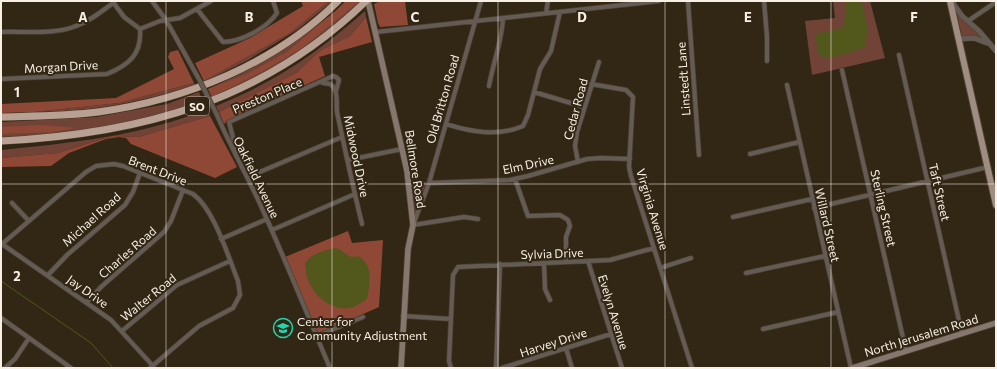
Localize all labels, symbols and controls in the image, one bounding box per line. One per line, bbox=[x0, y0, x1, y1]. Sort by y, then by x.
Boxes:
text: A bbox=[78, 9, 88, 25]
text: B bbox=[245, 9, 254, 25]
text: C bbox=[411, 9, 420, 25]
text: D bbox=[577, 9, 587, 25]
text: E bbox=[744, 9, 752, 25]
text: F bbox=[910, 9, 918, 25]
street label: Linstedt Lane bbox=[673, 42, 693, 116]
street label: Old Britton Road bbox=[423, 53, 461, 145]
street label: Morgan Drive bbox=[24, 57, 98, 75]
street label: Preston Place bbox=[230, 74, 304, 116]
street label: Cedar Road bbox=[560, 77, 590, 141]
text: 1 bbox=[14, 84, 20, 100]
road number: SO bbox=[185, 97, 209, 115]
street label: Midwood Drive bbox=[341, 114, 373, 198]
street label: Bellmore Road bbox=[403, 129, 429, 209]
street label: Oakfield Avenue bbox=[231, 134, 283, 220]
street label: Brent Drive bbox=[127, 152, 189, 188]
street label: Elm Drive bbox=[501, 152, 555, 176]
street label: Taft Street bbox=[927, 162, 953, 222]
street label: Virginia Avenue bbox=[634, 167, 672, 251]
street label: Sterling Street bbox=[868, 168, 900, 248]
street label: Willard Street bbox=[813, 187, 843, 263]
street label: Michael Road bbox=[59, 189, 123, 249]
street label: Charles Road bbox=[95, 223, 159, 281]
street label: Sylvia Drive bbox=[520, 245, 584, 261]
text: 2 bbox=[13, 268, 21, 284]
street label: Walter Road bbox=[117, 270, 179, 324]
street label: Jay Drive bbox=[64, 272, 111, 311]
street label: Evelyn Avenue bbox=[596, 273, 632, 351]
street label: North Jerusalem Road bbox=[862, 311, 980, 360]
place label: Center for Community Adjustment bbox=[297, 314, 427, 342]
school or university icon: Center for Community Adjustment bbox=[272, 317, 294, 339]
street label: Harvey Drive bbox=[518, 325, 588, 359]

